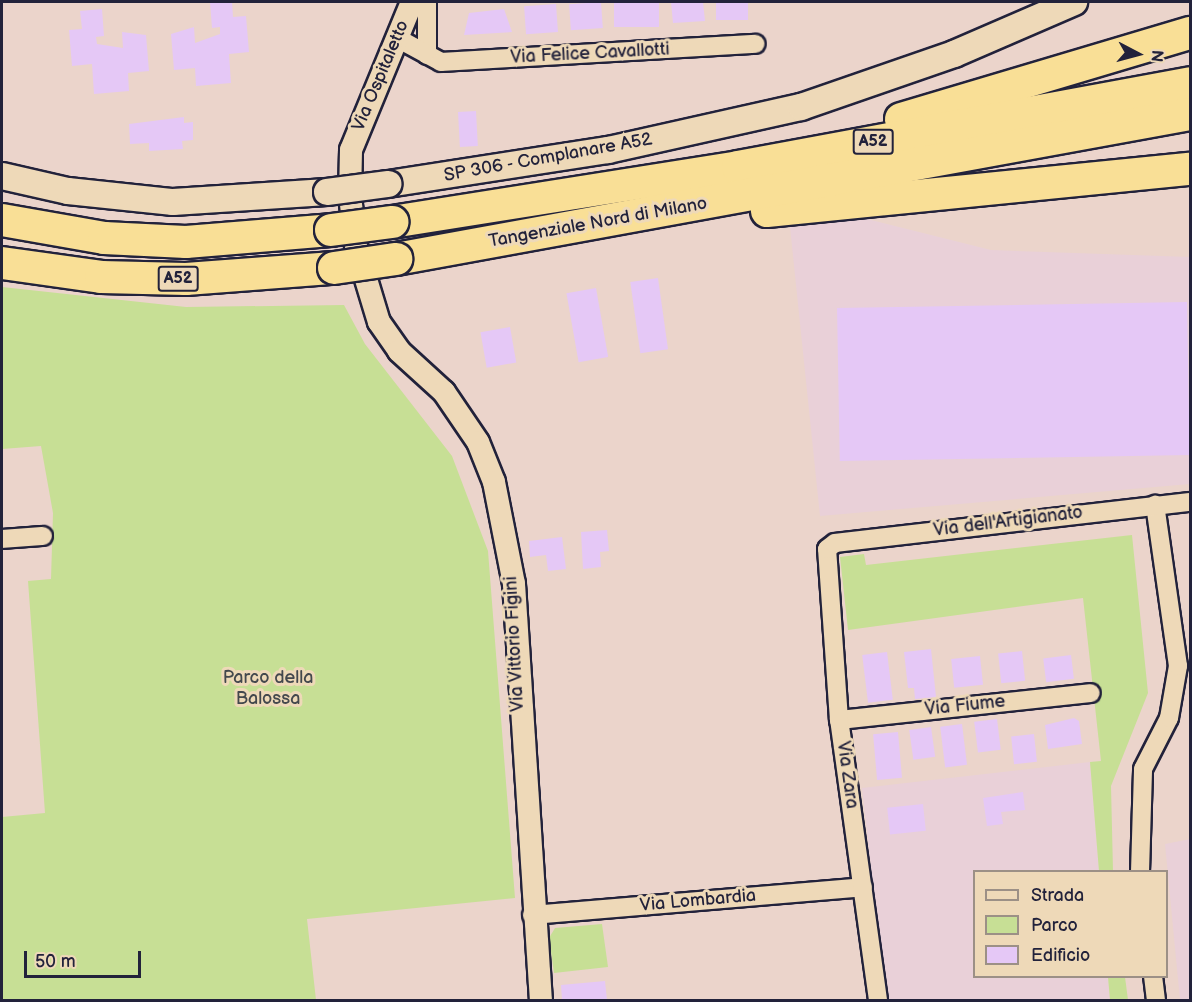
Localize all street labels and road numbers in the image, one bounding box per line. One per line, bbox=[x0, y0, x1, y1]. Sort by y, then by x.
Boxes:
street label: Via Ospitaletto bbox=[348, 17, 414, 135]
street label: Via Felice Cavallotti bbox=[510, 39, 670, 69]
street label: SP 306 - Complanare A52 bbox=[442, 129, 654, 187]
road number: A52 bbox=[852, 129, 894, 155]
street label: Tangenziale Nord di Milano bbox=[487, 193, 709, 253]
road number: A52 bbox=[157, 266, 199, 292]
street label: Via dell'Artigianato bbox=[932, 502, 1084, 542]
street label: Via Vittorio Figini bbox=[501, 575, 529, 713]
street label: Via Fiume bbox=[924, 691, 1006, 721]
street label: Via Zara bbox=[832, 740, 862, 810]
street label: Via Lombardia bbox=[639, 885, 757, 917]

